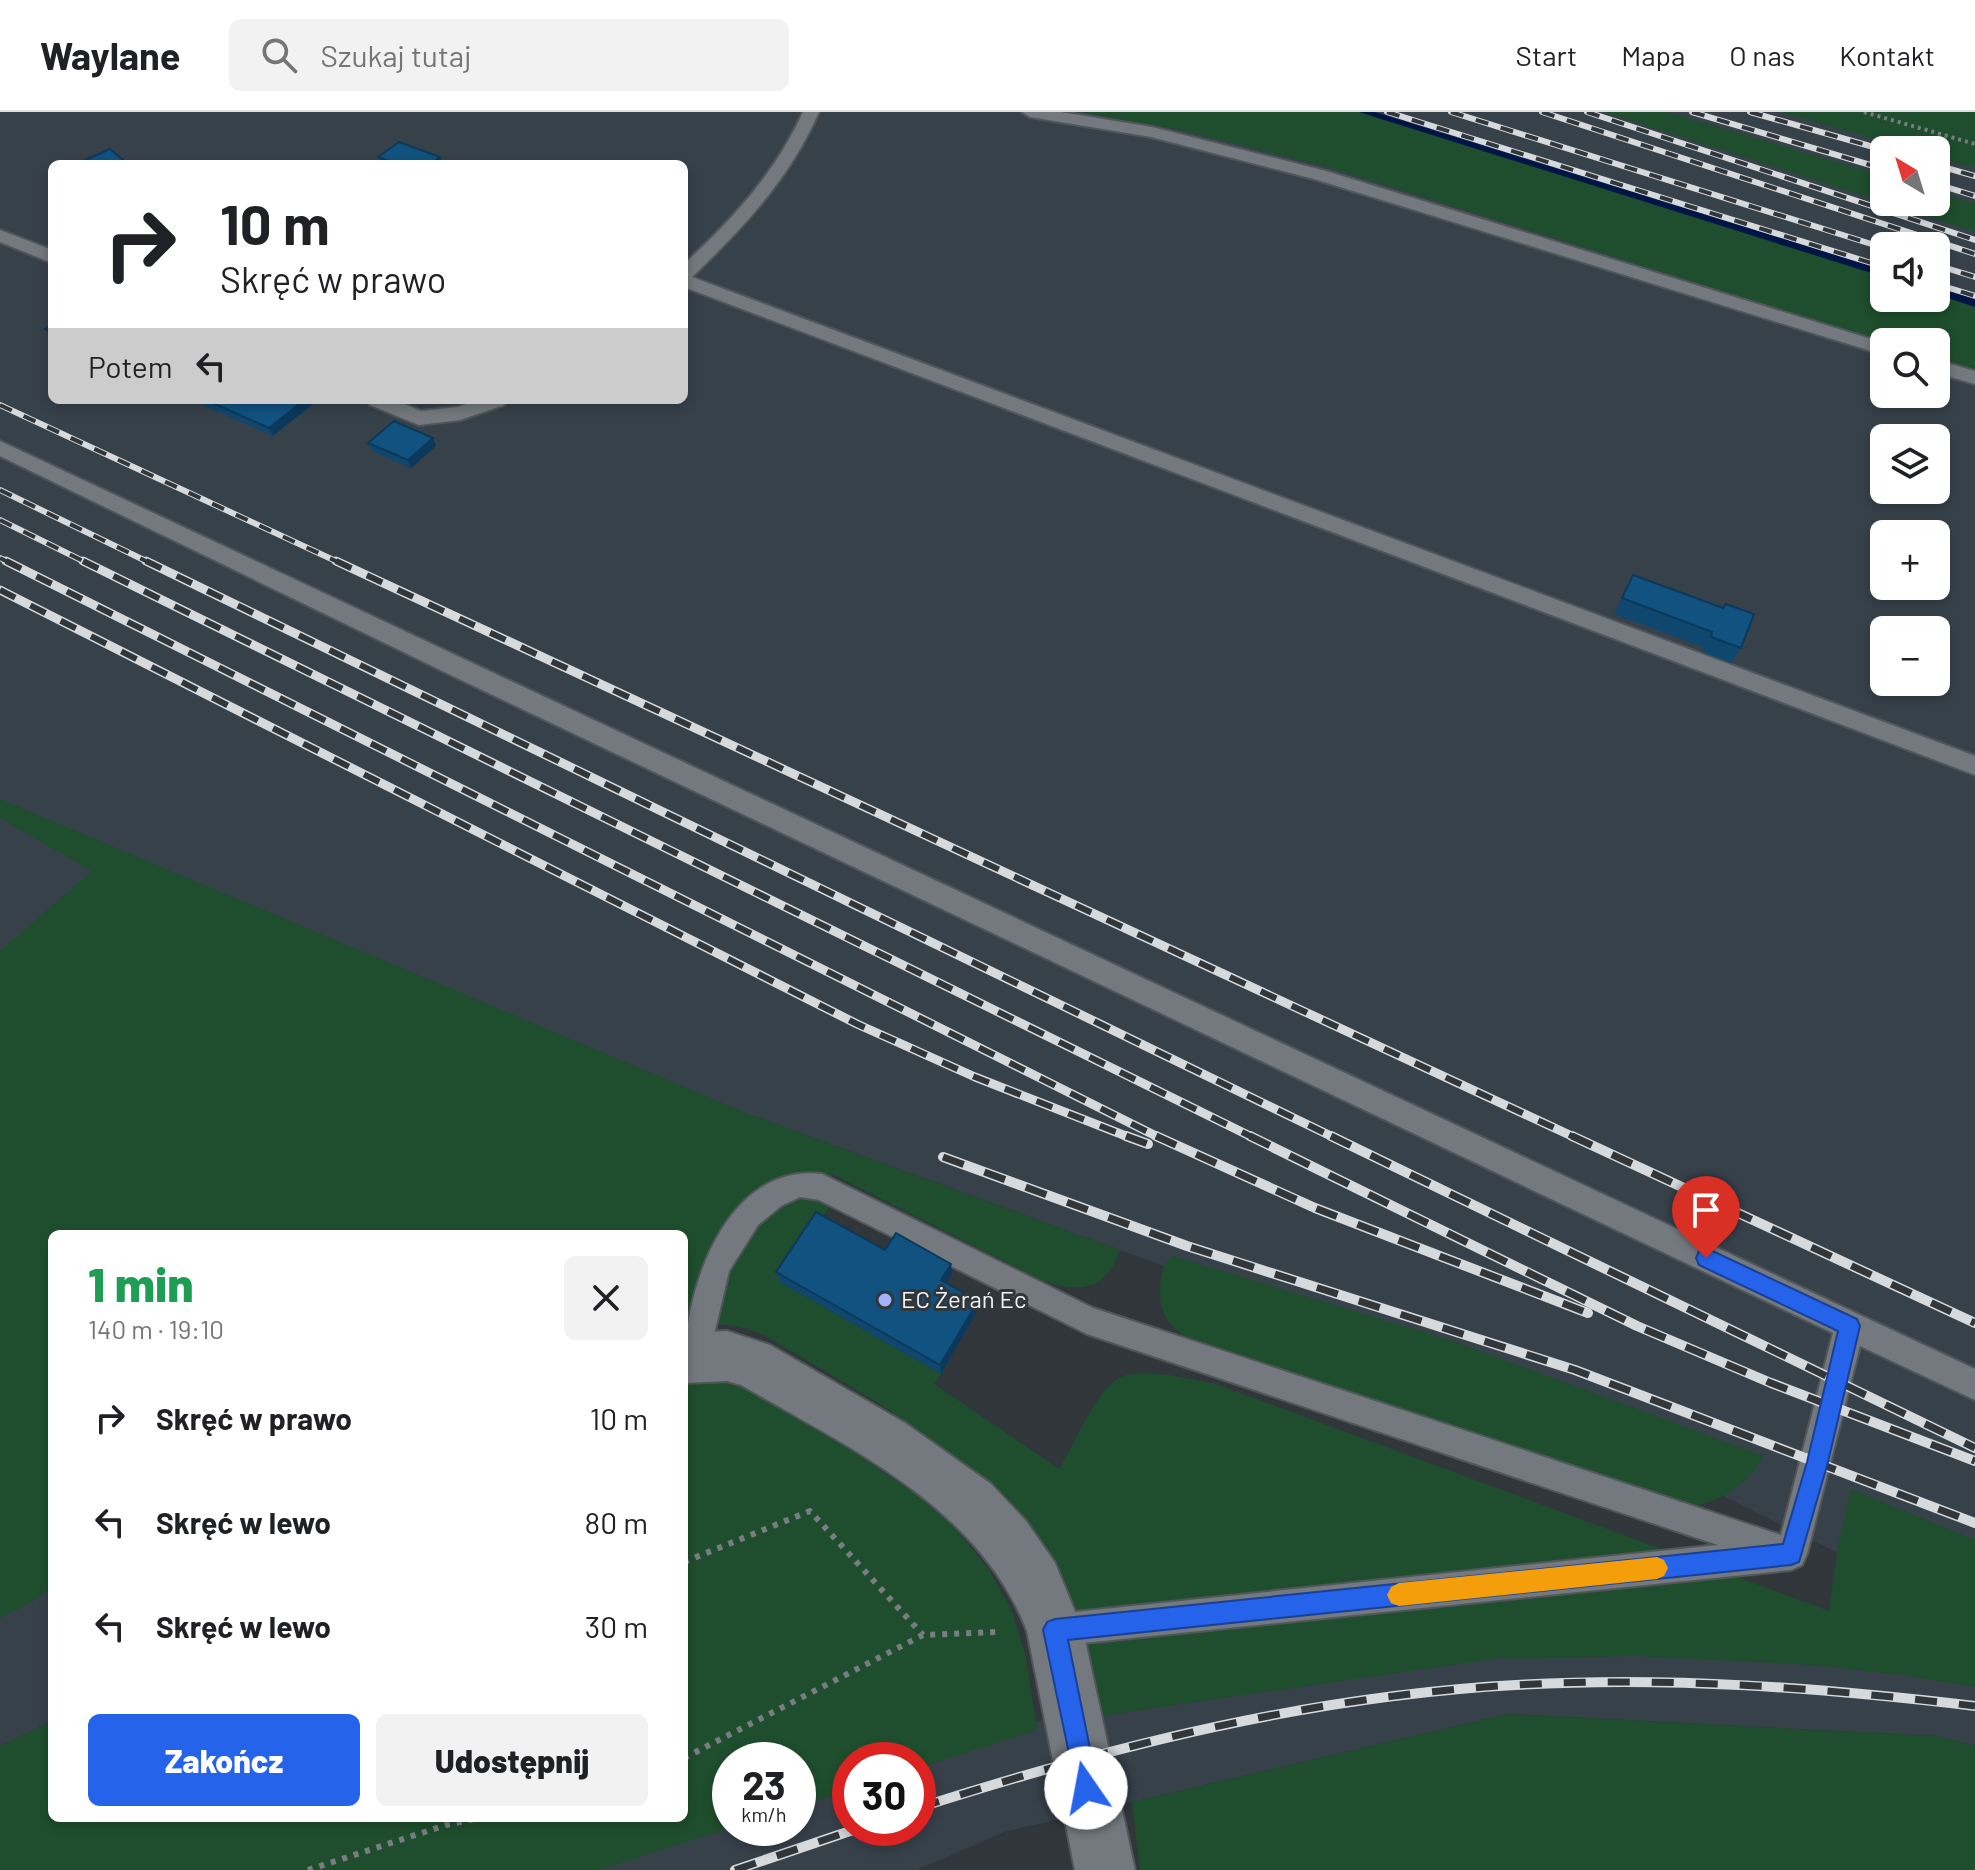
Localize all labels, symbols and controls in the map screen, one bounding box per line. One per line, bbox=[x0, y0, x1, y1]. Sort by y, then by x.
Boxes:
search box bbox=[229, 19, 789, 91]
text: Waylane bbox=[40, 32, 181, 78]
icon: search bbox=[257, 33, 301, 77]
text: Szukaj tutaj bbox=[321, 37, 472, 73]
text: Start bbox=[1516, 38, 1577, 72]
text: Mapa bbox=[1621, 38, 1685, 72]
text: O nas bbox=[1729, 38, 1795, 72]
text: Kontakt bbox=[1839, 38, 1935, 72]
north arrow bbox=[1870, 136, 1950, 216]
map controls bbox=[1870, 136, 1950, 696]
text: 10 m bbox=[220, 189, 330, 256]
icon: right bbox=[88, 192, 192, 296]
button: sound bbox=[1870, 232, 1950, 312]
text: Skręć w prawo bbox=[220, 257, 446, 300]
button: search bbox=[1870, 328, 1950, 408]
icon: left bbox=[189, 344, 233, 388]
text: Potem bbox=[88, 348, 173, 384]
button: layers bbox=[1870, 424, 1950, 504]
button: + bbox=[1870, 520, 1950, 600]
button: − bbox=[1870, 616, 1950, 696]
pin bbox=[1672, 1176, 1740, 1258]
icon: arrive bbox=[1684, 1188, 1728, 1232]
text: 1 min bbox=[88, 1254, 194, 1312]
button: close bbox=[564, 1256, 648, 1340]
place label: EC Żerań Ec bbox=[901, 1284, 1027, 1313]
marker: EC Żerań Ec bbox=[876, 1291, 894, 1309]
text: 140 m · 19:10 bbox=[88, 1313, 224, 1344]
icon: right bbox=[88, 1396, 132, 1440]
text: Skręć w prawo bbox=[156, 1400, 352, 1436]
text: 10 m bbox=[590, 1400, 648, 1436]
icon: left bbox=[88, 1500, 132, 1544]
text: Skręć w lewo bbox=[156, 1504, 331, 1540]
text: 80 m bbox=[585, 1504, 648, 1540]
icon: left bbox=[88, 1604, 132, 1648]
text: Skręć w lewo bbox=[156, 1608, 331, 1644]
text: 30 m bbox=[585, 1608, 648, 1644]
button: Zakończ bbox=[88, 1714, 360, 1806]
button: Udostępnij bbox=[376, 1714, 648, 1806]
speed limit sign: 30 bbox=[832, 1742, 936, 1846]
position arrow bbox=[1044, 1746, 1128, 1830]
text: 23 bbox=[742, 1760, 786, 1808]
text: km/h bbox=[741, 1802, 787, 1826]

